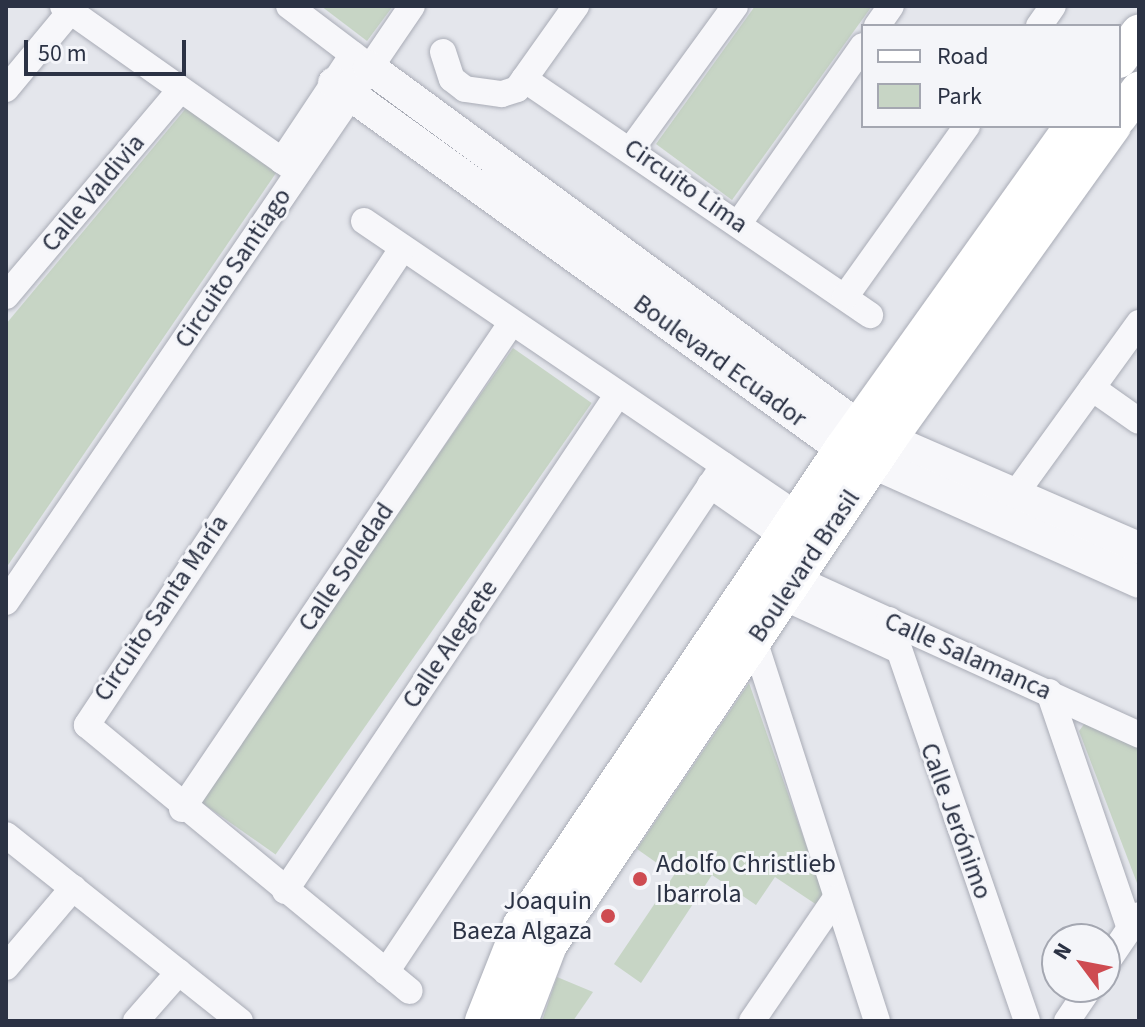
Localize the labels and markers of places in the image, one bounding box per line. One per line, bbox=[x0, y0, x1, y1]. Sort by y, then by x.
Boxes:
place label: Adolfo Christlieb Ibarrola bbox=[656, 848, 836, 910]
marker: Adolfo Christlieb Ibarrola bbox=[631, 870, 649, 888]
place label: Joaquin Baeza Algaza bbox=[452, 885, 592, 946]
marker: Joaquin Baeza Algaza bbox=[599, 907, 617, 925]

